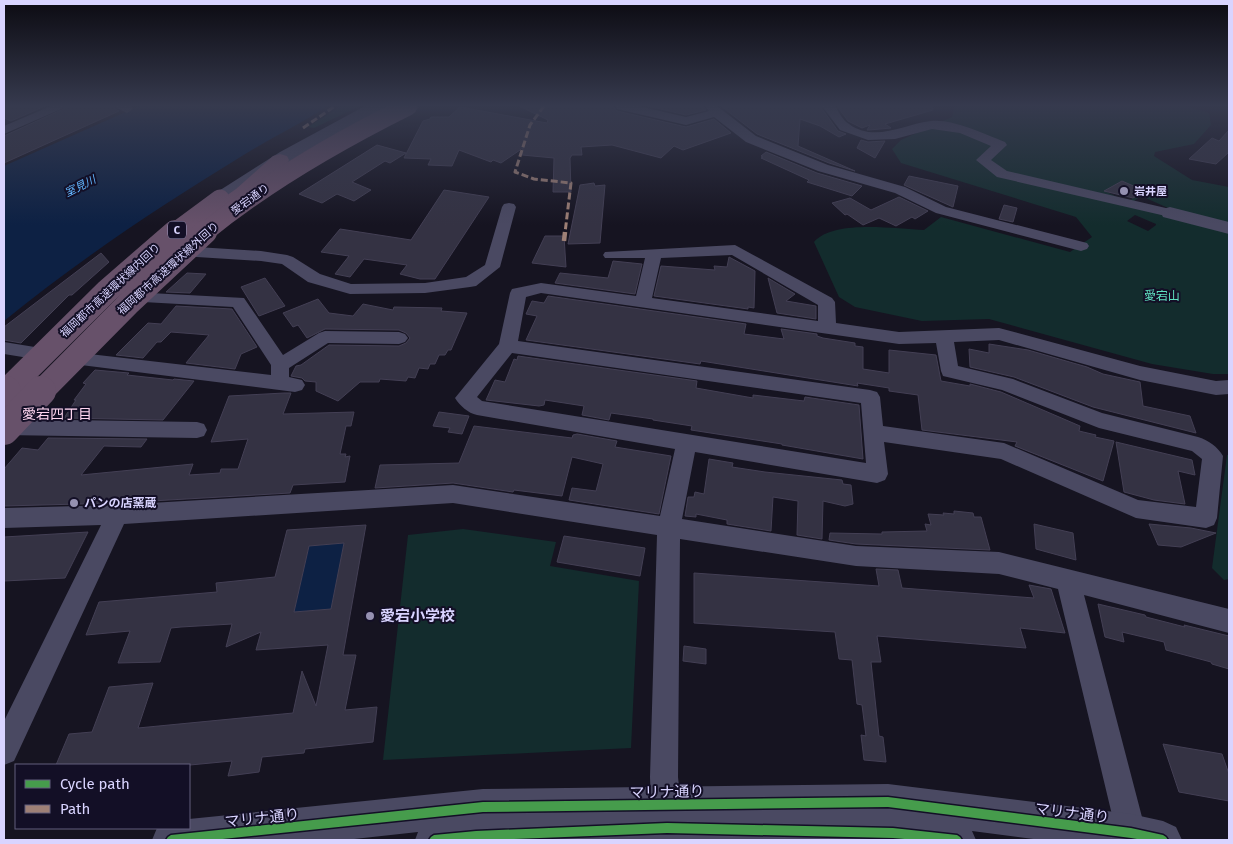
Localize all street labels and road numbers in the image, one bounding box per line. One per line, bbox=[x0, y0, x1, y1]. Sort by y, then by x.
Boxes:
street label: 愛宕通り bbox=[229, 181, 272, 218]
street label: 福岡都市高速環状線外回り bbox=[115, 219, 222, 317]
road number: C bbox=[168, 222, 186, 238]
street label: 福岡都市高速環状線内回り bbox=[58, 241, 163, 340]
street label: マリナ通り bbox=[629, 782, 705, 802]
street label: マリナ通り bbox=[1034, 799, 1110, 827]
street label: マリナ通り bbox=[224, 805, 300, 831]

